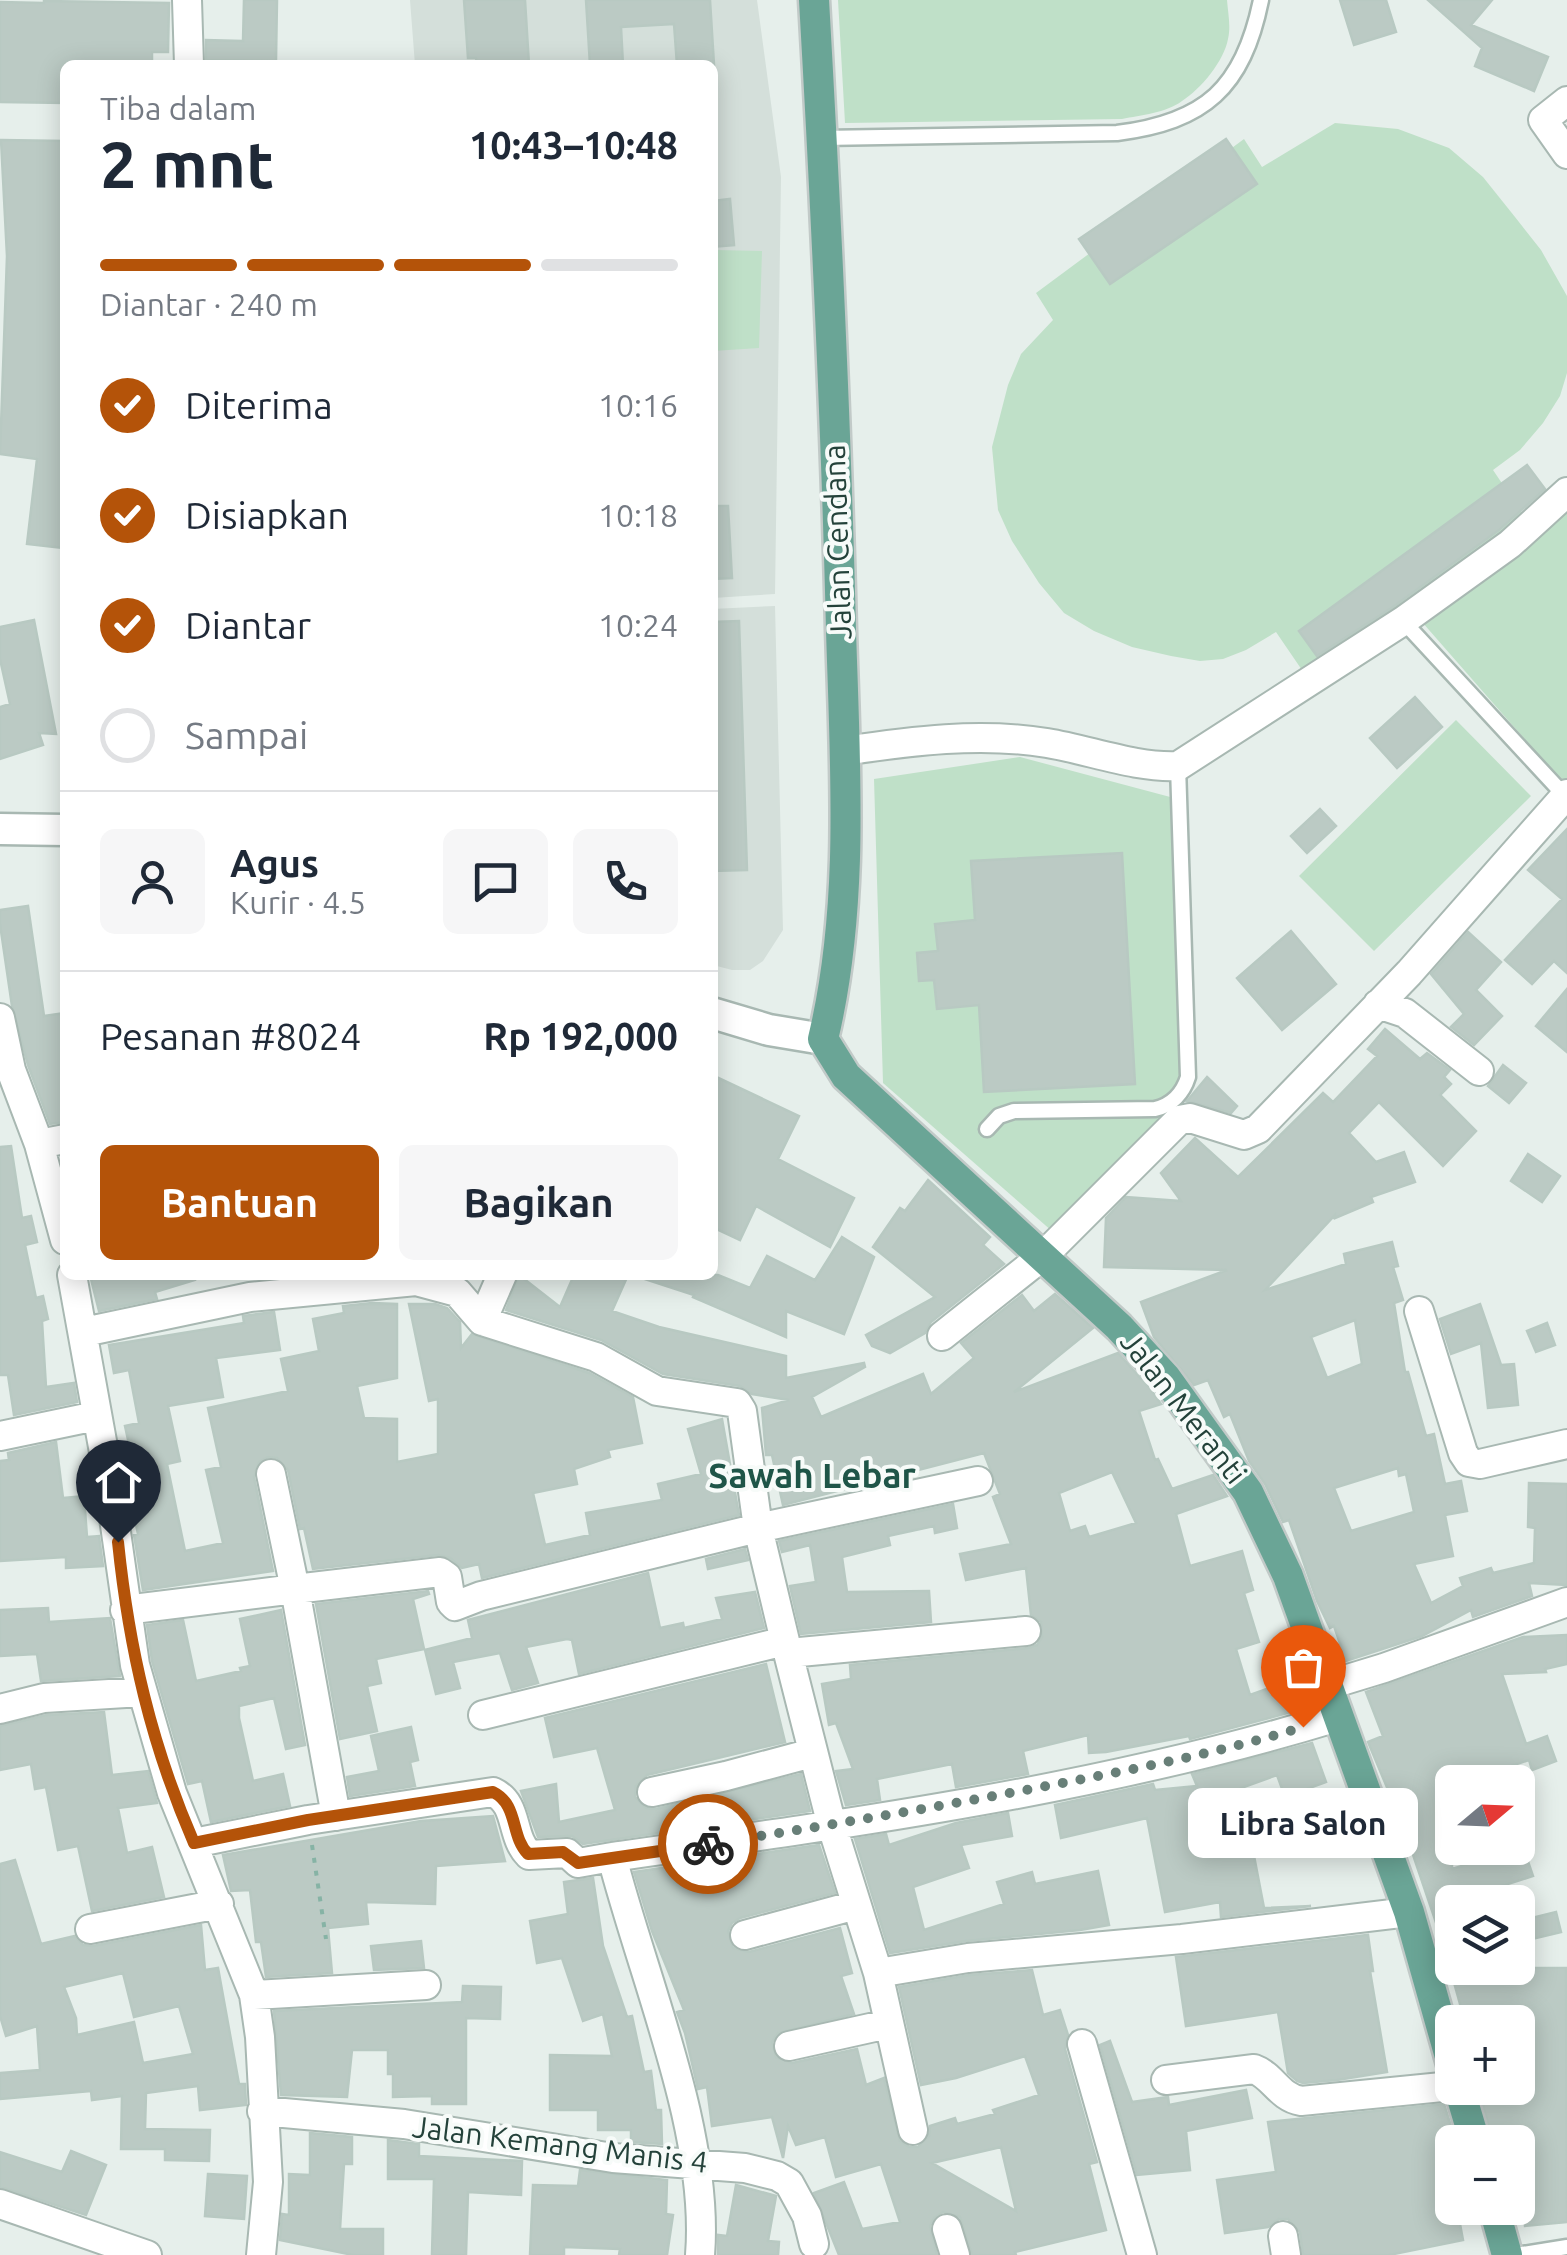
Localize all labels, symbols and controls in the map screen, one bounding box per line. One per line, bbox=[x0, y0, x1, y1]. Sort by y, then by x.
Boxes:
text: Tiba dalam bbox=[100, 90, 256, 126]
text: 10:43–10:48 bbox=[469, 124, 678, 166]
text: 2 mnt bbox=[100, 127, 274, 200]
text: Diantar · 240 m bbox=[100, 286, 318, 322]
icon: check bbox=[100, 378, 155, 433]
text: Diterima bbox=[185, 384, 333, 426]
text: 10:16 bbox=[598, 387, 678, 423]
street label: Jalan Cendana bbox=[817, 444, 857, 640]
icon: check bbox=[100, 488, 155, 543]
text: Disiapkan bbox=[185, 494, 349, 536]
text: 10:18 bbox=[598, 497, 678, 533]
icon: check bbox=[100, 598, 155, 653]
text: Diantar bbox=[185, 604, 311, 646]
text: 10:24 bbox=[598, 607, 678, 643]
text: Sampai bbox=[185, 714, 308, 756]
button: person bbox=[100, 829, 205, 934]
button: chat bbox=[443, 829, 548, 934]
button: phone bbox=[573, 829, 678, 934]
text: Agus bbox=[230, 842, 319, 884]
text: Kurir · 4.5 bbox=[230, 884, 366, 920]
text: Pesanan #8024 bbox=[100, 1015, 361, 1057]
text: Rp 192,000 bbox=[483, 1015, 678, 1057]
button: Bantuan bbox=[100, 1145, 379, 1260]
button: Bagikan bbox=[399, 1145, 678, 1260]
street label: Jalan Meranti bbox=[1114, 1325, 1254, 1490]
pin bbox=[76, 1440, 161, 1543]
icon: home bbox=[91, 1455, 146, 1510]
district label: Sawah Lebar bbox=[708, 1455, 916, 1495]
pin bbox=[1261, 1625, 1346, 1728]
icon: bag bbox=[1276, 1640, 1331, 1695]
north arrow bbox=[1435, 1765, 1535, 1865]
map controls bbox=[1435, 1765, 1535, 2225]
callout: Libra Salon bbox=[1188, 1787, 1418, 1857]
courier bbox=[658, 1794, 758, 1894]
text: Libra Salon bbox=[1219, 1805, 1387, 1841]
icon: bike bbox=[681, 1817, 736, 1872]
button: layers bbox=[1435, 1885, 1535, 1985]
button: + bbox=[1435, 2005, 1535, 2105]
street label: Jalan Kemang Manis 4 bbox=[411, 2109, 710, 2179]
button: − bbox=[1435, 2125, 1535, 2225]

